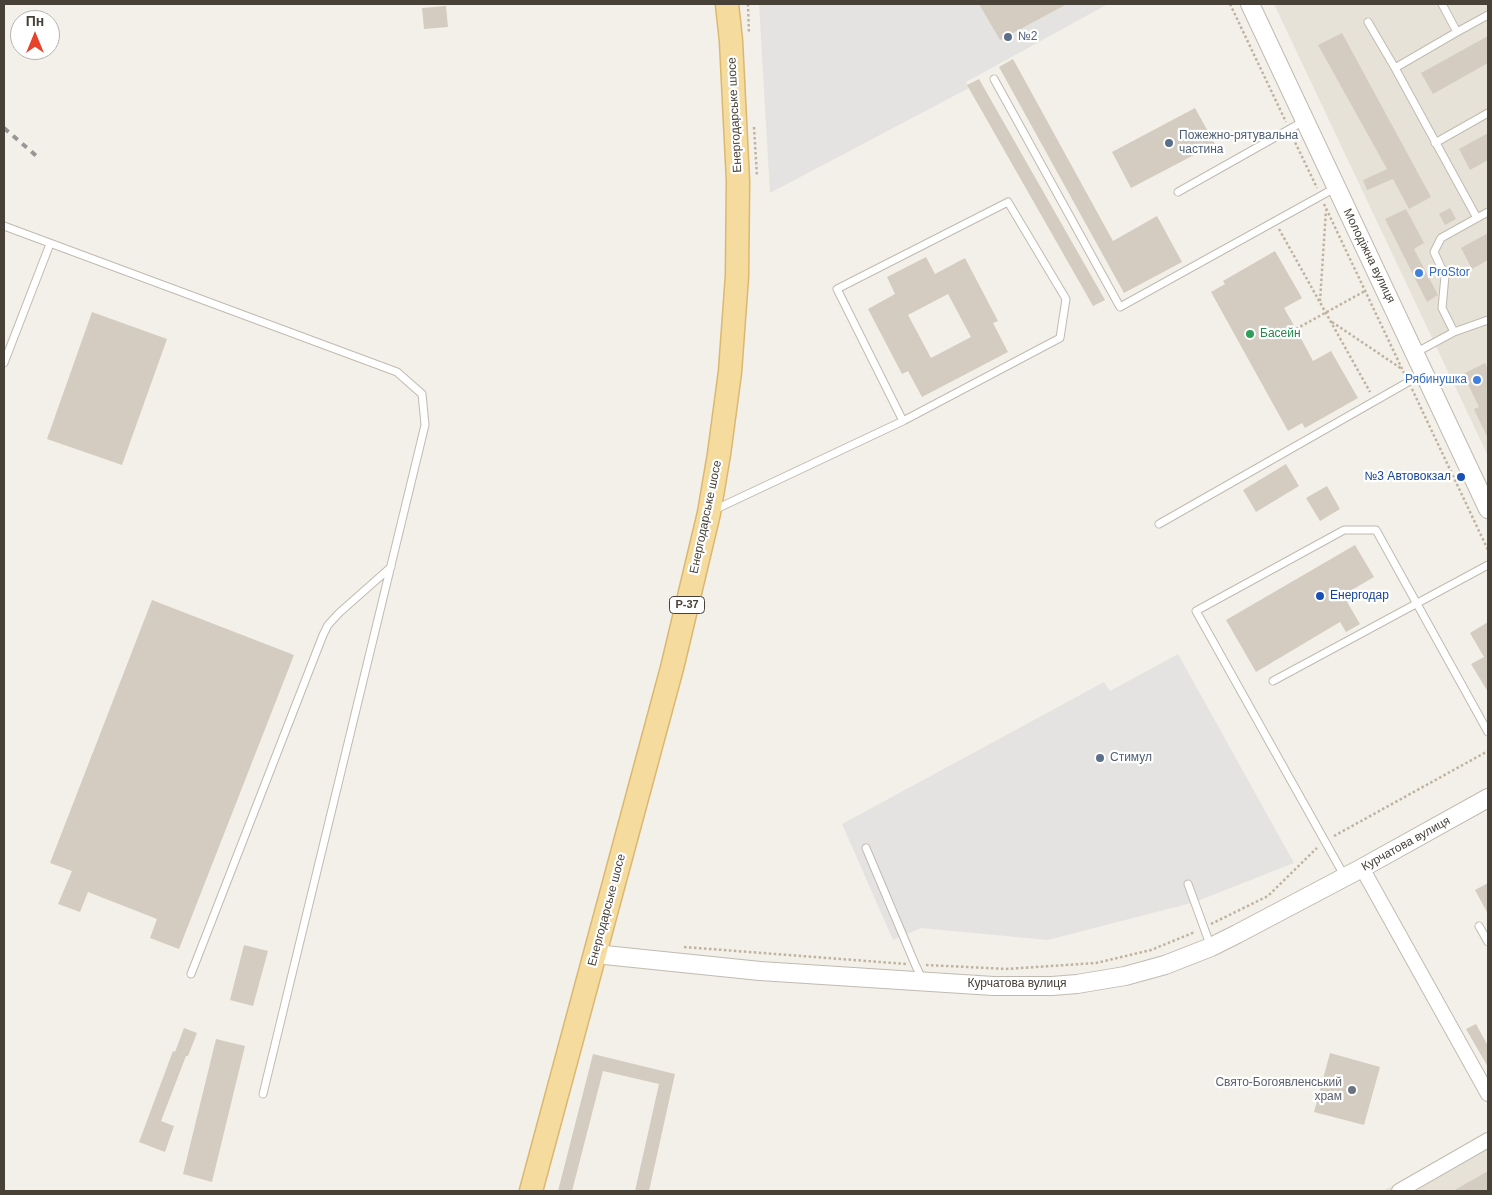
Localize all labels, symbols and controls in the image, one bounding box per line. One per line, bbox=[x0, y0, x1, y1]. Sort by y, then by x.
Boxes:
north arrow bbox=[10, 10, 60, 60]
text: Пн bbox=[26, 13, 44, 29]
place label: №2 bbox=[1018, 30, 1038, 44]
marker: №2 bbox=[1002, 31, 1014, 43]
street label: Енергодарське шосе bbox=[725, 57, 745, 173]
place label: Пожежно-рятувальна частина bbox=[1179, 129, 1298, 157]
marker: Пожежно-рятувальна частина bbox=[1163, 137, 1175, 149]
street label: Молодіжна вулиця bbox=[1340, 206, 1398, 306]
place label: ProStor bbox=[1429, 266, 1470, 280]
marker: ProStor bbox=[1413, 267, 1425, 279]
place label: Басейн bbox=[1260, 327, 1301, 341]
marker: Басейн bbox=[1244, 328, 1256, 340]
place label: Рябинушка bbox=[1405, 373, 1467, 387]
marker: Рябинушка bbox=[1471, 374, 1483, 386]
street label: Енергодарське шосе bbox=[687, 459, 725, 575]
place label: №3 Автовокзал bbox=[1364, 470, 1451, 484]
marker: №3 Автовокзал bbox=[1455, 471, 1467, 483]
place label: Енергодар bbox=[1330, 589, 1389, 603]
marker: Енергодар bbox=[1314, 590, 1326, 602]
road number: Р-37 bbox=[670, 596, 704, 614]
place label: Стимул bbox=[1110, 751, 1152, 765]
marker: Стимул bbox=[1094, 752, 1106, 764]
street label: Курчатова вулиця bbox=[1359, 814, 1453, 874]
street label: Енергодарське шосе bbox=[585, 852, 629, 968]
street label: Курчатова вулиця bbox=[967, 977, 1067, 991]
place label: Свято-Богоявленський храм bbox=[1215, 1076, 1342, 1104]
marker: Свято-Богоявленський храм bbox=[1346, 1084, 1358, 1096]

